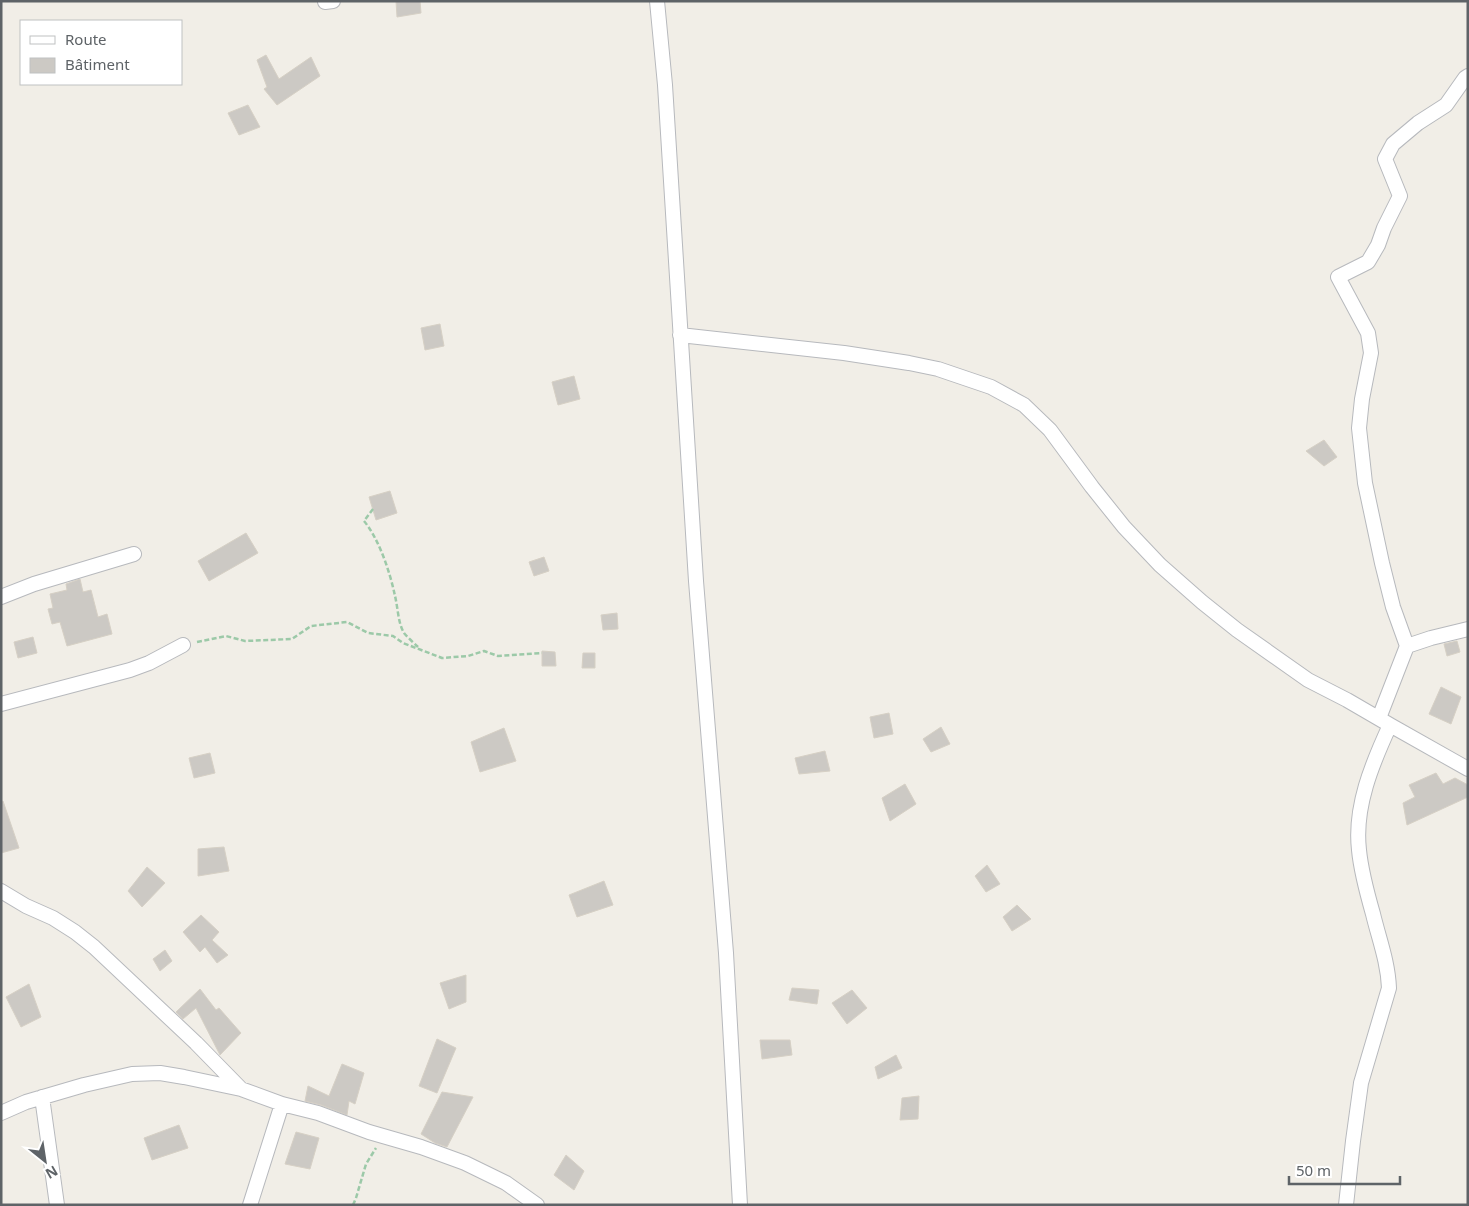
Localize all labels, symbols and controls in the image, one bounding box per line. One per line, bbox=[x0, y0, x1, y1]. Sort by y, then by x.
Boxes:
legend bbox=[20, 20, 182, 85]
text: Route bbox=[65, 29, 107, 49]
text: Bâtiment bbox=[65, 54, 130, 74]
north arrow bbox=[20, 1136, 70, 1186]
scale bar bbox=[1289, 1154, 1400, 1186]
text: 50 m bbox=[1296, 1160, 1331, 1180]
text: N bbox=[42, 1162, 61, 1184]

